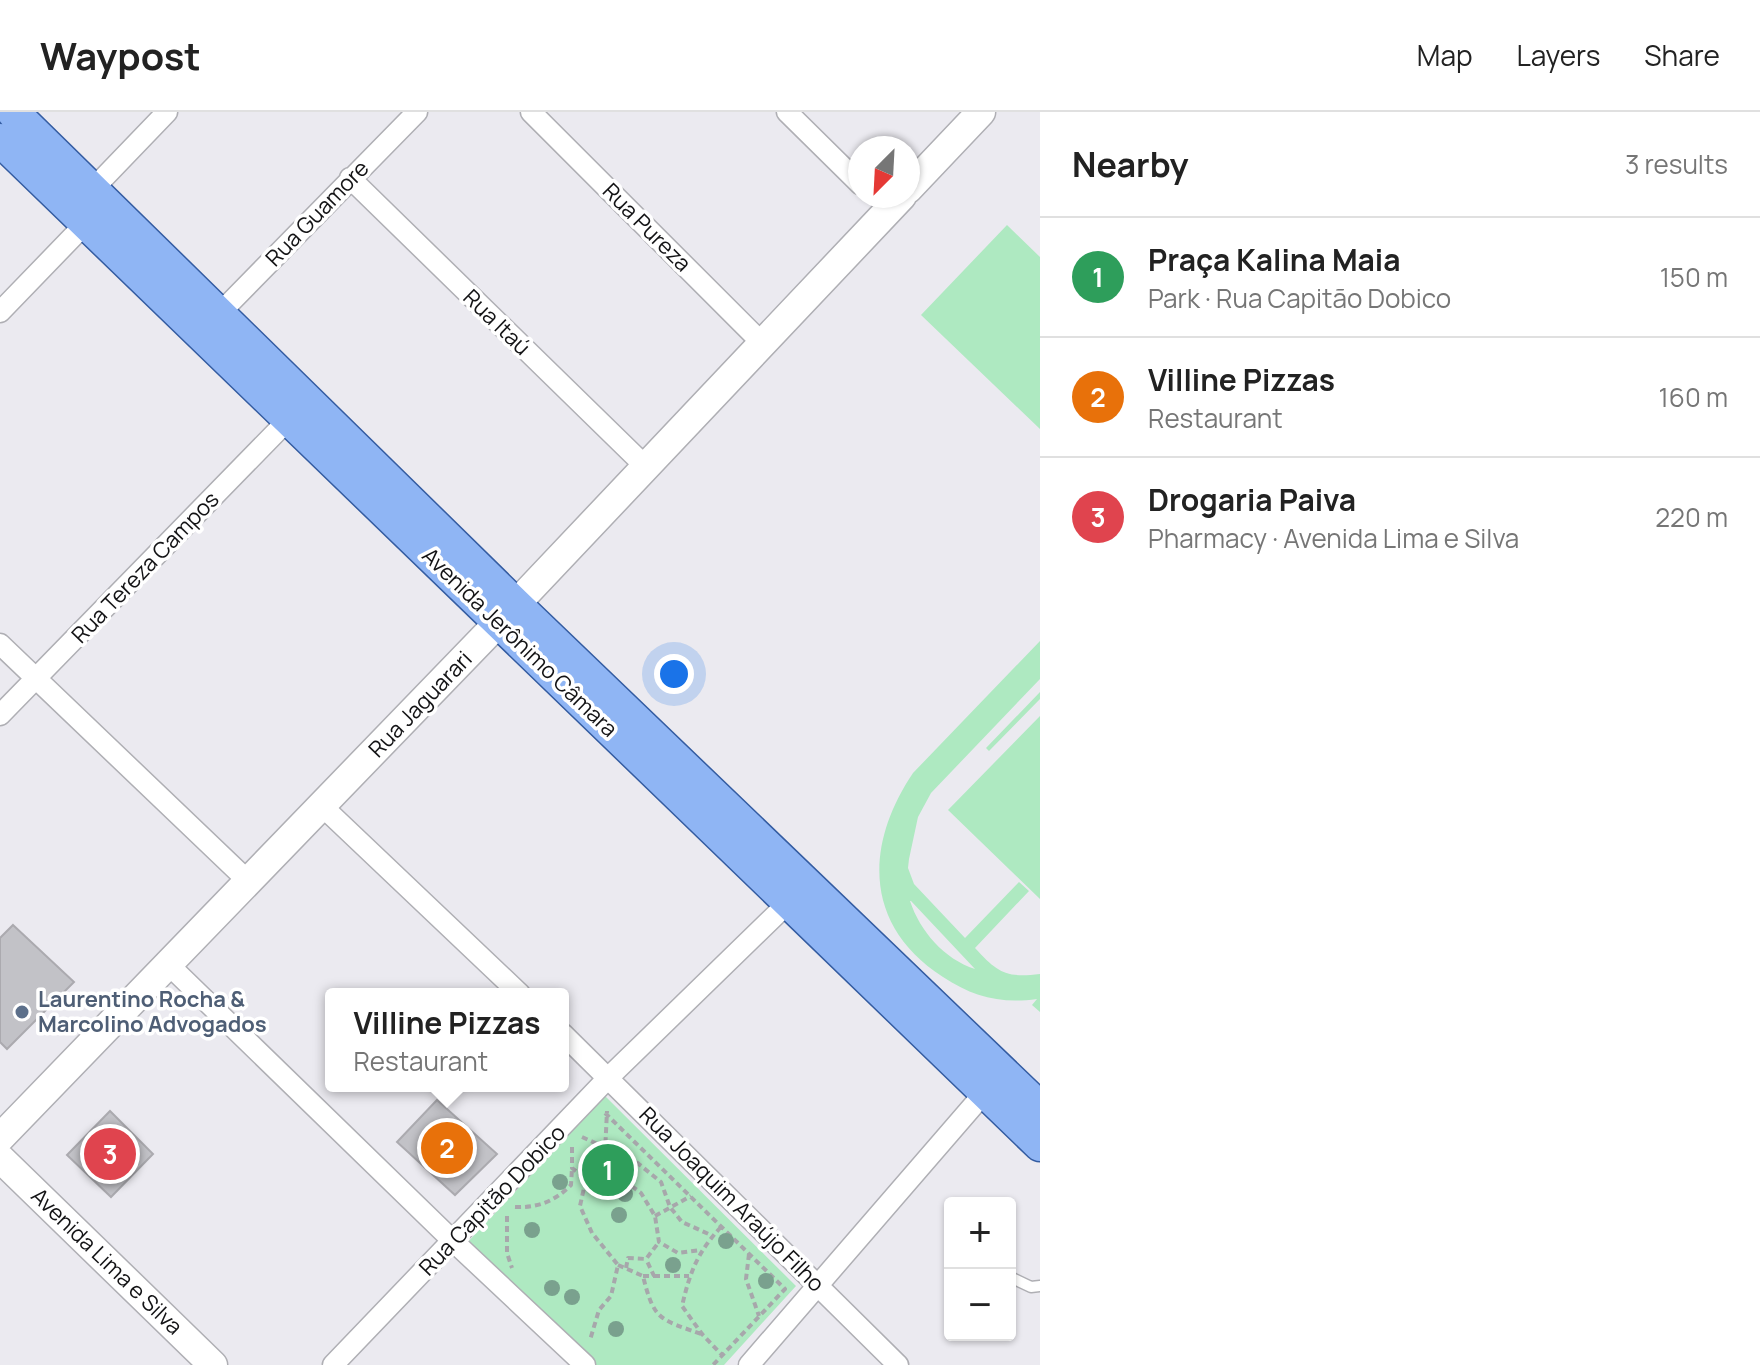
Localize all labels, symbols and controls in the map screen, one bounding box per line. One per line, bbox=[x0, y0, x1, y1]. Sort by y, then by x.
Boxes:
text: Waypost bbox=[40, 29, 201, 81]
text: Map bbox=[1417, 36, 1473, 74]
text: Layers bbox=[1517, 36, 1600, 74]
text: Share bbox=[1644, 36, 1720, 74]
north arrow bbox=[848, 136, 920, 208]
text: Nearby bbox=[1072, 141, 1188, 187]
text: 3 results bbox=[1625, 146, 1728, 182]
street label: Rua Guamore bbox=[259, 153, 375, 273]
street label: Rua Pureza bbox=[596, 176, 698, 278]
text: Praça Kalina Maia bbox=[1148, 239, 1401, 280]
text: 1 bbox=[1092, 259, 1104, 295]
text: 150 m bbox=[1660, 259, 1728, 295]
text: Park · Rua Capitão Dobico bbox=[1148, 280, 1451, 316]
street label: Rua Itaú bbox=[457, 282, 537, 362]
text: Villine Pizzas bbox=[1148, 359, 1335, 400]
text: 2 bbox=[1090, 379, 1106, 415]
text: 160 m bbox=[1659, 379, 1728, 415]
text: Restaurant bbox=[1148, 400, 1283, 436]
text: Drogaria Paiva bbox=[1148, 479, 1356, 520]
street label: Rua Tereza Campos bbox=[65, 485, 225, 649]
text: 3 bbox=[1090, 499, 1106, 535]
text: 220 m bbox=[1655, 499, 1728, 535]
text: Pharmacy · Avenida Lima e Silva bbox=[1148, 520, 1519, 556]
street label: Avenida Jerônimo Câmara bbox=[416, 541, 624, 743]
street label: Rua Jaguarari bbox=[362, 644, 478, 764]
your location bbox=[654, 654, 694, 694]
place label: Laurentino Rocha & Marcolino Advogados bbox=[38, 984, 267, 1039]
popup bbox=[325, 988, 569, 1092]
text: Villine Pizzas bbox=[353, 1002, 541, 1043]
marker: Laurentino Rocha & Marcolino Advogados bbox=[13, 1003, 31, 1021]
text: Restaurant bbox=[353, 1043, 488, 1079]
street label: Rua Joaquim Araújo Filho bbox=[633, 1100, 831, 1298]
street label: Rua Capitão Dobico bbox=[412, 1118, 572, 1282]
pin: 2 bbox=[421, 1118, 473, 1178]
pin: 3 bbox=[84, 1124, 136, 1184]
pin: 1 bbox=[582, 1140, 634, 1200]
street label: Avenida Lima e Silva bbox=[25, 1181, 189, 1341]
map controls bbox=[944, 1197, 1016, 1341]
button: + bbox=[944, 1197, 1016, 1269]
button: − bbox=[944, 1269, 1016, 1341]

